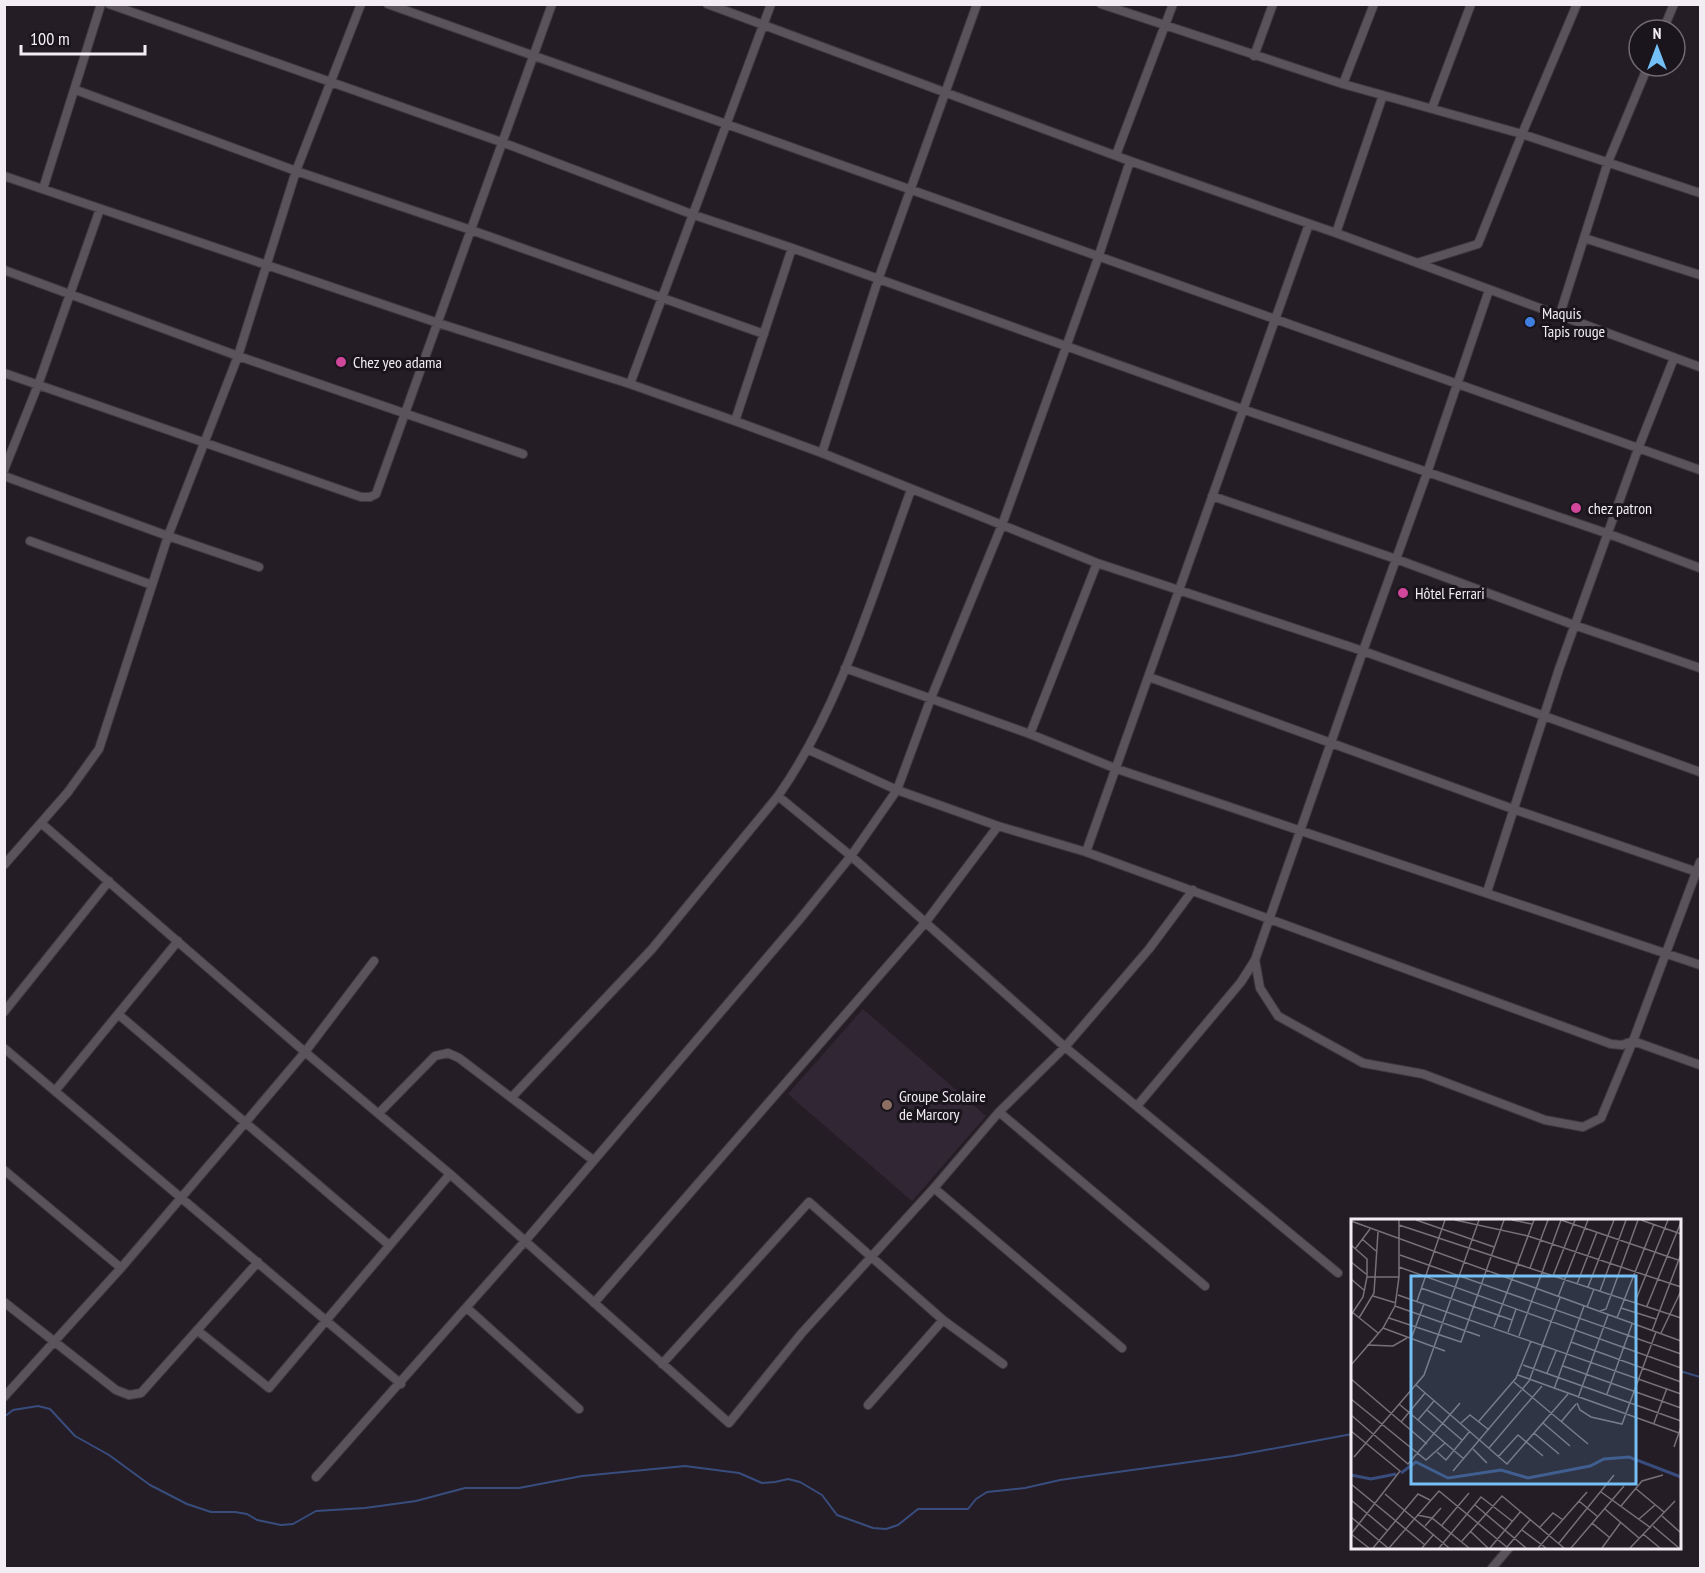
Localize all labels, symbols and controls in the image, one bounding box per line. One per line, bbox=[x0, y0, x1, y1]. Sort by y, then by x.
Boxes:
scale bar bbox=[21, 18, 146, 56]
north arrow bbox=[1627, 18, 1687, 78]
text: N bbox=[1653, 23, 1661, 43]
text: 100 m bbox=[30, 27, 70, 50]
place label: Maquis Tapis rouge bbox=[1542, 303, 1605, 341]
marker: Maquis Tapis rouge bbox=[1523, 315, 1537, 329]
place label: Chez yeo adama bbox=[353, 352, 442, 372]
marker: Chez yeo adama bbox=[334, 355, 348, 369]
place label: chez patron bbox=[1588, 498, 1652, 518]
marker: chez patron bbox=[1569, 501, 1583, 515]
place label: Hôtel Ferrari bbox=[1415, 583, 1485, 603]
marker: Hôtel Ferrari bbox=[1396, 586, 1410, 600]
place label: Groupe Scolaire de Marcory bbox=[899, 1086, 986, 1124]
marker: Groupe Scolaire de Marcory bbox=[880, 1098, 894, 1112]
inset map bbox=[1351, 1219, 1681, 1549]

